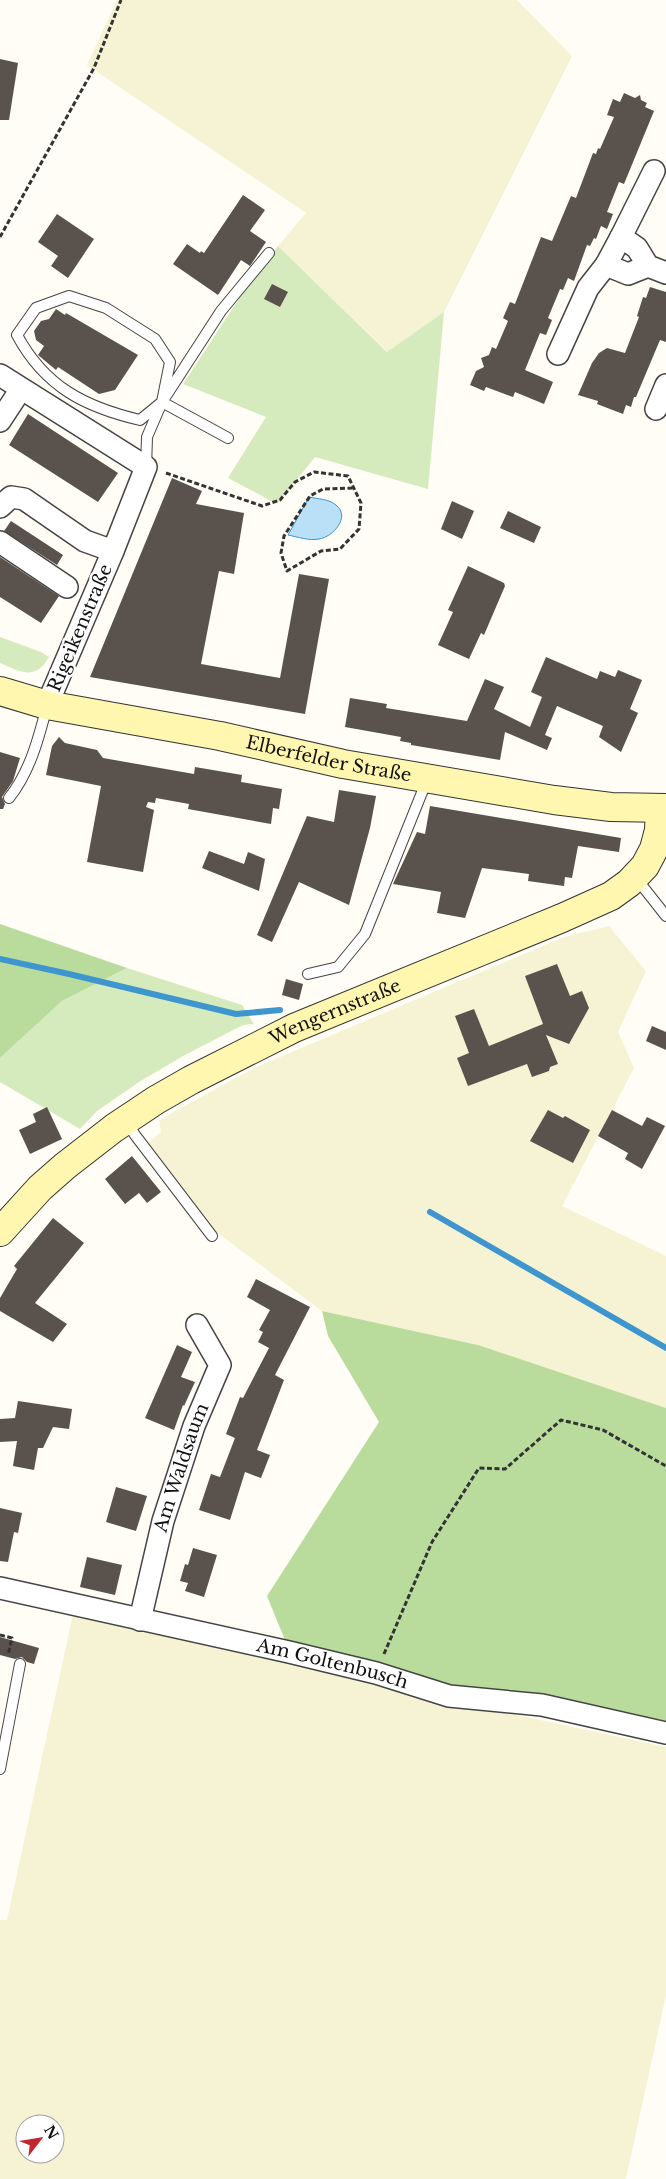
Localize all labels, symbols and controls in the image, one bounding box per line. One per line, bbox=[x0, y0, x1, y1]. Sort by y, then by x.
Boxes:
street label: Rigeikenstraße bbox=[43, 561, 117, 695]
street label: Elberfelder Straße bbox=[244, 731, 413, 786]
street label: Wengernstraße bbox=[265, 974, 404, 1050]
street label: Am Waldsaum bbox=[150, 1400, 213, 1535]
street label: Am Goltenbusch bbox=[254, 1634, 411, 1693]
north arrow bbox=[15, 2114, 65, 2164]
text: N bbox=[40, 2122, 62, 2143]

